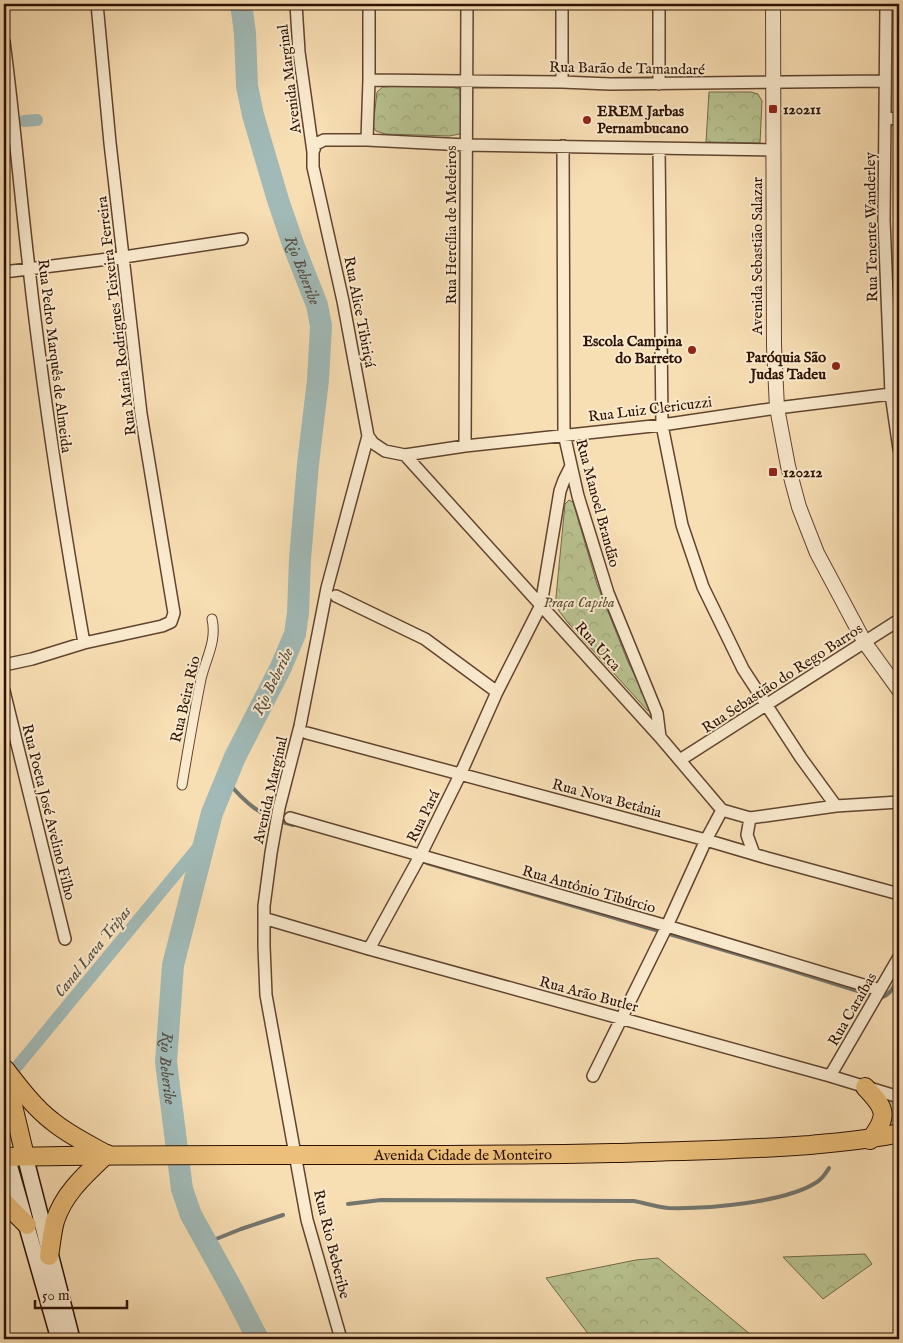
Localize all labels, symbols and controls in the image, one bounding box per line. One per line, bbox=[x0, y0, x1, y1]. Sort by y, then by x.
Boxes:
street label: Avenida Marginal bbox=[273, 22, 306, 136]
street label: Rua Barão de Tamandaré bbox=[549, 58, 705, 79]
place label: 120211 bbox=[783, 100, 822, 119]
place label: EREM Jarbas Pernambucano bbox=[597, 102, 689, 138]
marker: 120211 bbox=[767, 103, 779, 115]
marker: EREM Jarbas Pernambucano bbox=[581, 114, 593, 126]
street label: Rua Hercília de Medeiros bbox=[442, 145, 461, 305]
street label: Rua Tenente Wanderley bbox=[861, 151, 882, 302]
street label: Avenida Sebastião Salazar bbox=[748, 176, 767, 336]
street label: Rua Maria Rodrigues Teixeira Ferreira bbox=[92, 195, 141, 437]
water label: Rio Beberibe bbox=[279, 233, 324, 309]
street label: Rua Alice Tibiriçá bbox=[339, 255, 380, 370]
street label: Rua Pedro Marquês de Almeida bbox=[33, 258, 76, 455]
place label: Escola Campina do Barreto bbox=[583, 332, 683, 368]
marker: Escola Campina do Barreto bbox=[686, 344, 698, 356]
place label: Paróquia São Judas Tadeu bbox=[746, 348, 826, 384]
marker: Paróquia São Judas Tadeu bbox=[830, 360, 842, 372]
street label: Rua Luiz Clericuzzi bbox=[587, 392, 713, 427]
street label: Rua Manoel Brandão bbox=[571, 437, 624, 569]
place label: 120212 bbox=[783, 463, 823, 482]
marker: 120212 bbox=[767, 466, 779, 478]
park label: Praça Capiba bbox=[543, 593, 615, 612]
street label: Rua Urca bbox=[571, 618, 625, 675]
street label: Rua Sebastião do Rego Barros bbox=[698, 619, 866, 738]
water label: Rio Beberibe bbox=[249, 644, 299, 719]
street label: Rua Beira Rio bbox=[166, 654, 205, 744]
street label: Rua Poeta José Avelino Filho bbox=[17, 722, 80, 902]
street label: Avenida Marginal bbox=[249, 734, 292, 847]
street label: Rua Nova Betânia bbox=[550, 775, 664, 822]
street label: Rua Pará bbox=[403, 786, 444, 846]
street label: Rua Antônio Tibúrcio bbox=[520, 861, 658, 918]
water label: Canal Lava Tripas bbox=[51, 902, 137, 1002]
street label: Rua Caraíbas bbox=[824, 969, 881, 1049]
street label: Rua Arão Butler bbox=[537, 972, 641, 1017]
water label: Rio Beberibe bbox=[154, 1031, 179, 1106]
street label: Avenida Cidade de Monteiro bbox=[373, 1145, 552, 1165]
street label: Rua Rio Beberibe bbox=[309, 1188, 354, 1301]
scale bar bbox=[35, 1278, 128, 1310]
text: 50 m bbox=[42, 1286, 70, 1305]

